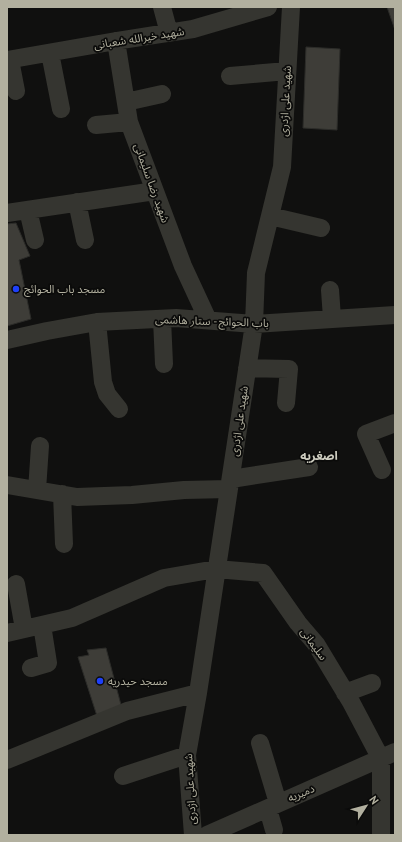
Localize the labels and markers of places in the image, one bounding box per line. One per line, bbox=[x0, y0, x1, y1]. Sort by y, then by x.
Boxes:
place label: مسجد باب الحوائج bbox=[24, 282, 106, 297]
marker: مسجد باب الحوائج bbox=[11, 284, 21, 294]
place label: مسجد حیدریه bbox=[108, 674, 168, 688]
marker: مسجد حیدریه bbox=[95, 676, 105, 686]

